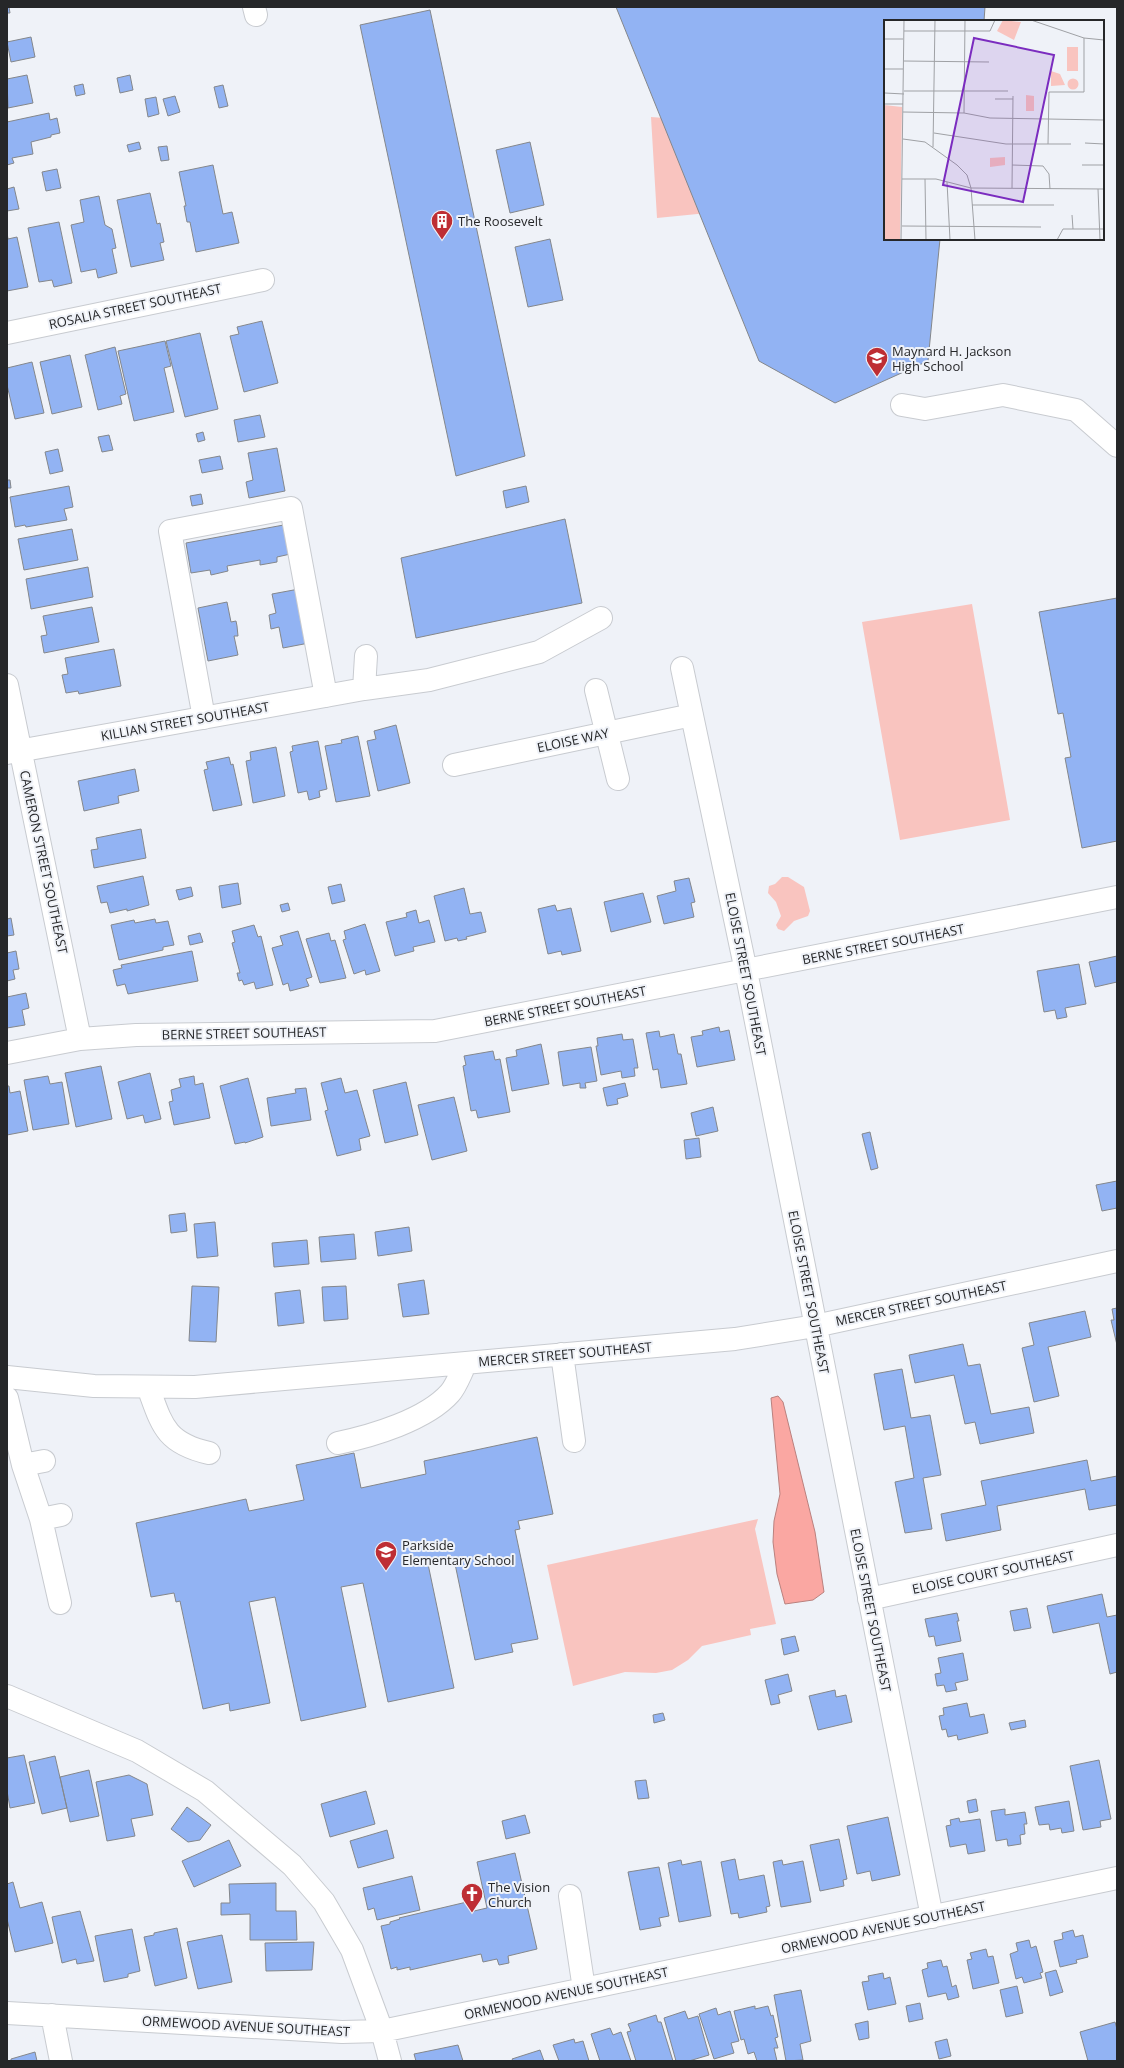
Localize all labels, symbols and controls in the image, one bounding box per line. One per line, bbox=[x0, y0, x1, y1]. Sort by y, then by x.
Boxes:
inset map bbox=[884, 20, 1104, 240]
building icon: The Roosevelt bbox=[429, 208, 455, 241]
place label: The Roosevelt bbox=[458, 212, 543, 230]
street label: ROSALIA STREET SOUTHEAST bbox=[47, 279, 224, 333]
place label: Maynard H. Jackson High School bbox=[892, 342, 1011, 375]
school or university icon: Maynard H. Jackson High School bbox=[864, 345, 890, 378]
street label: KILLIAN STREET SOUTHEAST bbox=[99, 697, 271, 745]
street label: ELOISE WAY bbox=[535, 723, 611, 756]
street label: CAMERON STREET SOUTHEAST bbox=[16, 769, 72, 956]
street label: ELOISE STREET SOUTHEAST bbox=[721, 891, 771, 1058]
street label: BERNE STREET SOUTHEAST bbox=[801, 919, 966, 969]
street label: BERNE STREET SOUTHEAST bbox=[483, 981, 648, 1031]
street label: BERNE STREET SOUTHEAST bbox=[162, 1023, 327, 1043]
street label: ELOISE STREET SOUTHEAST bbox=[784, 1209, 834, 1376]
street label: MERCER STREET SOUTHEAST bbox=[834, 1276, 1009, 1330]
street label: MERCER STREET SOUTHEAST bbox=[477, 1337, 653, 1371]
street label: ELOISE STREET SOUTHEAST bbox=[846, 1527, 896, 1694]
place label: Parkside Elementary School bbox=[402, 1536, 514, 1569]
school or university icon: Parkside Elementary School bbox=[373, 1539, 399, 1572]
street label: ELOISE COURT SOUTHEAST bbox=[910, 1546, 1076, 1598]
place label: The Vision Church bbox=[488, 1878, 550, 1911]
church icon: The Vision Church bbox=[459, 1881, 485, 1914]
street label: ORMEWOOD AVENUE SOUTHEAST bbox=[779, 1896, 988, 1957]
street label: ORMEWOOD AVENUE SOUTHEAST bbox=[462, 1962, 671, 2023]
street label: ORMEWOOD AVENUE SOUTHEAST bbox=[141, 2012, 351, 2040]

